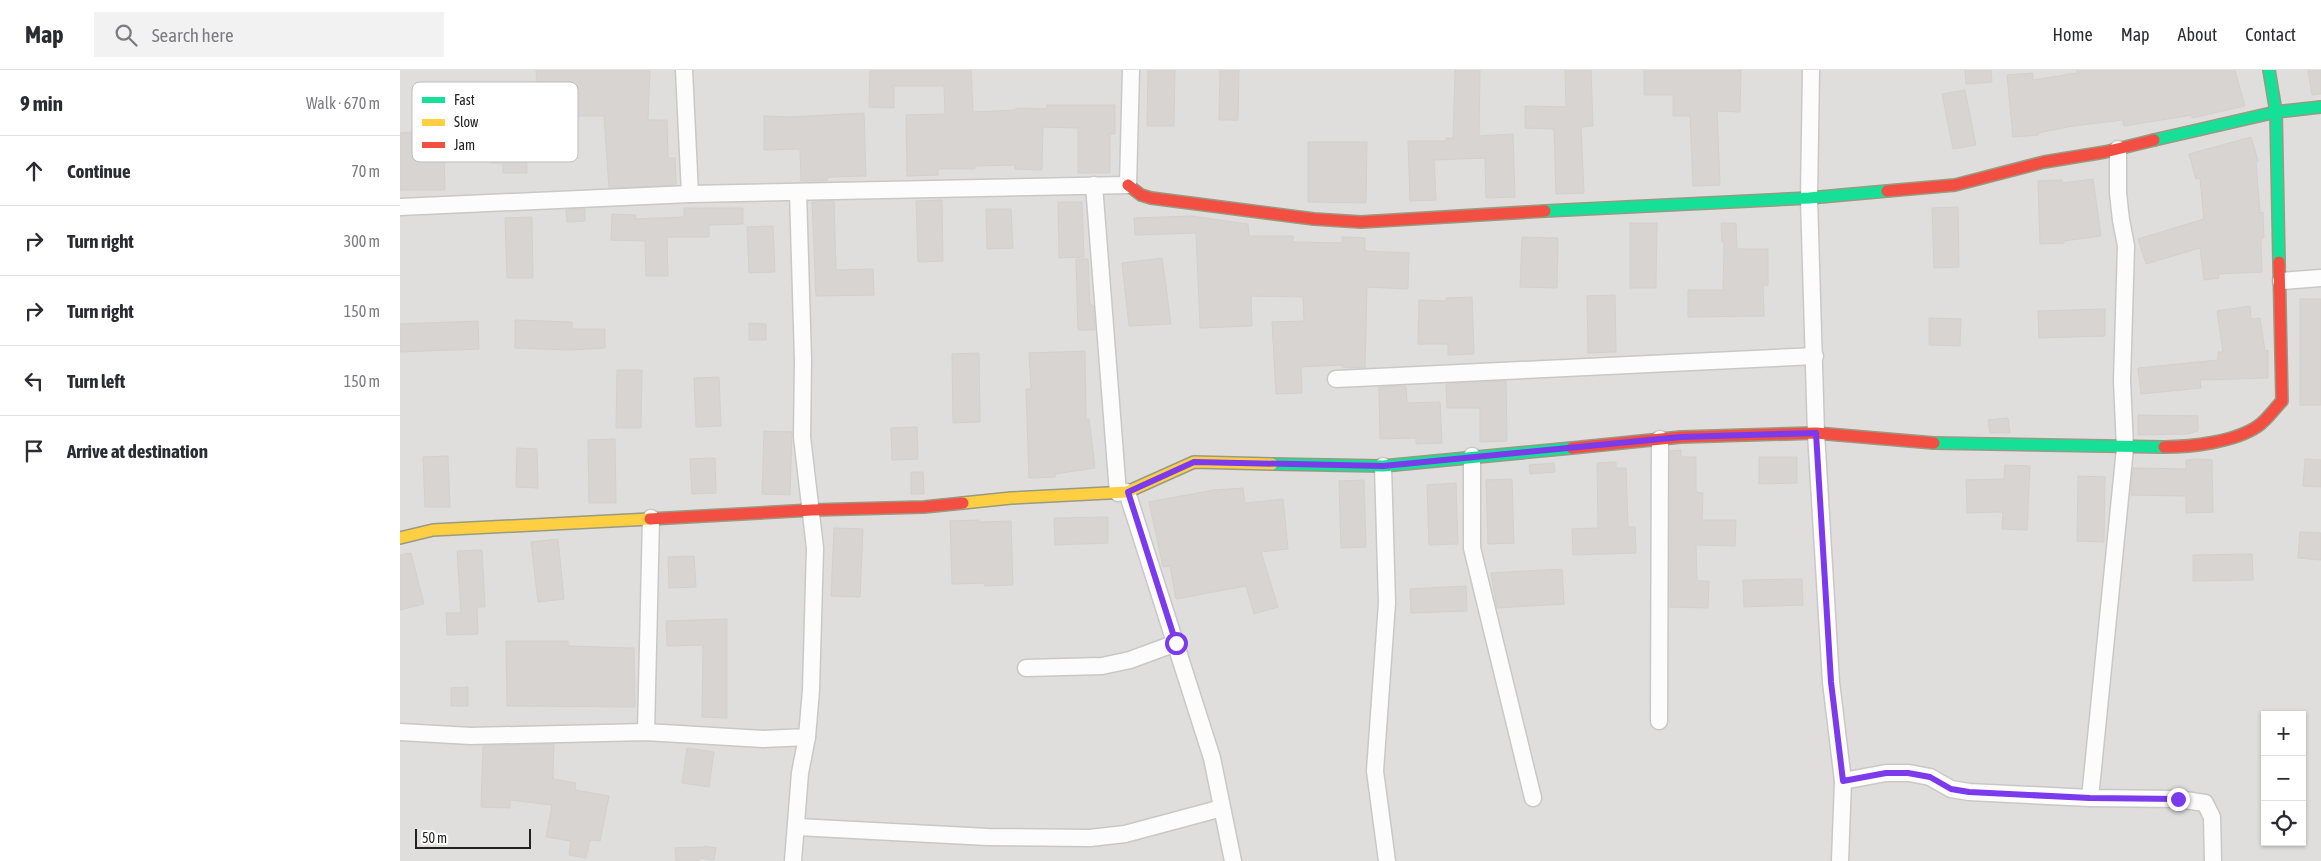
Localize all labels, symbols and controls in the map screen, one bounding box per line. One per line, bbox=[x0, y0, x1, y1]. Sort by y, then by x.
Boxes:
search box bbox=[94, 12, 444, 57]
text: Map bbox=[25, 21, 64, 48]
icon: search bbox=[112, 21, 140, 49]
text: Search here bbox=[152, 24, 234, 46]
text: Home bbox=[2053, 24, 2093, 45]
text: Map bbox=[2121, 24, 2150, 45]
text: About bbox=[2178, 24, 2217, 45]
text: Contact bbox=[2245, 24, 2296, 45]
legend bbox=[412, 82, 578, 162]
text: 9 min bbox=[20, 91, 63, 115]
text: Fast bbox=[454, 92, 475, 108]
text: Walk · 670 m bbox=[306, 94, 380, 112]
text: Slow bbox=[454, 114, 479, 130]
text: Jam bbox=[454, 137, 475, 153]
icon: ahead bbox=[20, 157, 48, 185]
text: Continue bbox=[67, 160, 131, 182]
text: 70 m bbox=[351, 162, 380, 180]
icon: right bbox=[20, 227, 48, 255]
text: Turn right bbox=[67, 230, 134, 252]
text: 300 m bbox=[344, 232, 380, 250]
icon: right bbox=[20, 297, 48, 325]
text: Turn right bbox=[67, 300, 134, 322]
text: 150 m bbox=[344, 302, 380, 320]
icon: left bbox=[20, 367, 48, 395]
text: Turn left bbox=[67, 370, 125, 392]
text: 150 m bbox=[344, 372, 380, 390]
icon: arrive bbox=[20, 437, 48, 465]
text: Arrive at destination bbox=[67, 440, 208, 462]
route start bbox=[1165, 632, 1188, 655]
map controls bbox=[2261, 711, 2306, 846]
button: + bbox=[2261, 711, 2306, 756]
button: − bbox=[2261, 756, 2306, 801]
route end bbox=[2167, 788, 2190, 811]
button: locate bbox=[2261, 801, 2306, 846]
scale bar bbox=[415, 826, 531, 849]
text: 50 m bbox=[422, 830, 447, 846]

